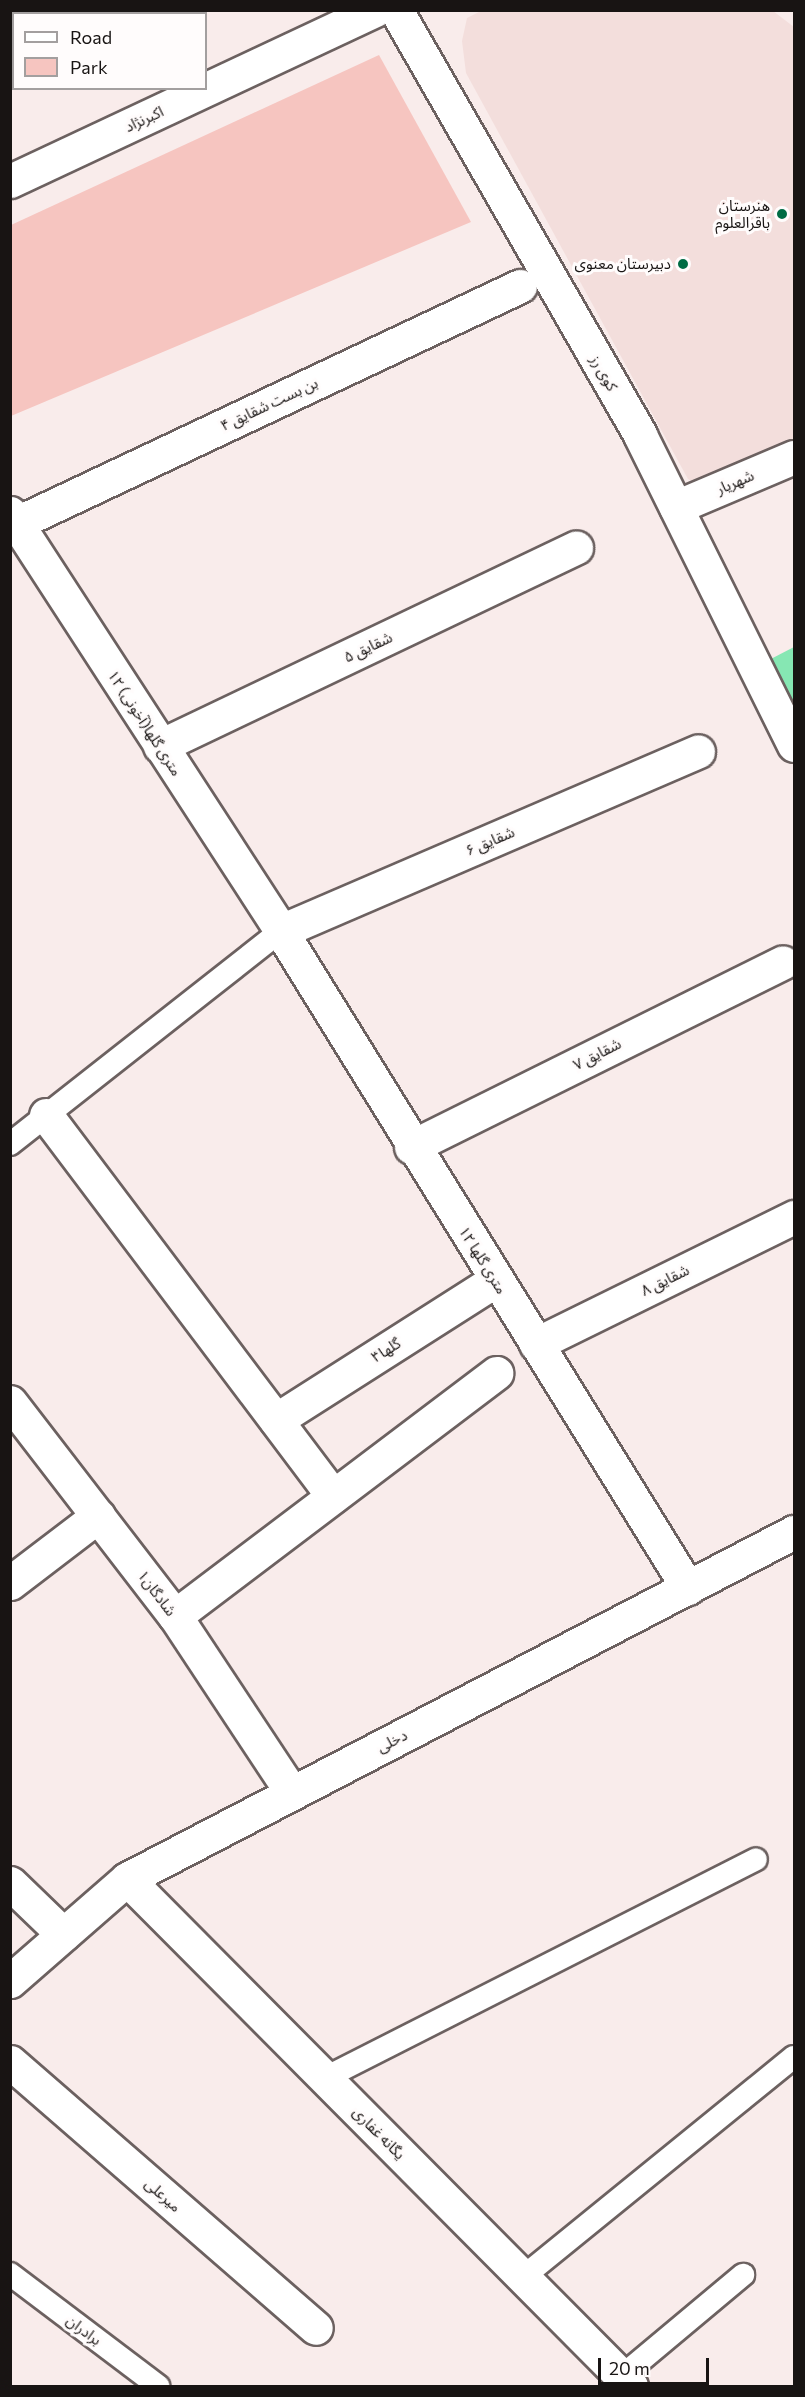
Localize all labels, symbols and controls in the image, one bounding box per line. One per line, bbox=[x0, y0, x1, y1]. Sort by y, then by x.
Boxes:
legend bbox=[12, 12, 207, 90]
text: Road bbox=[70, 26, 112, 48]
text: Park bbox=[70, 56, 108, 78]
street label: اکبرنژاد bbox=[122, 102, 166, 136]
place label: هنرستان باقرالعلوم bbox=[715, 196, 770, 231]
marker: هنرستان باقرالعلوم bbox=[775, 207, 789, 221]
place label: دبیرستان معنوی bbox=[575, 255, 671, 273]
marker: دبیرستان معنوی bbox=[676, 257, 690, 271]
street label: کوی رز bbox=[587, 352, 621, 394]
street label: بن بست شقایق ۴ bbox=[217, 374, 321, 434]
street label: شهریار bbox=[713, 466, 757, 498]
street label: شقایق ۵ bbox=[341, 628, 395, 666]
street label: ۱۲ متری گلها(آخونی) bbox=[104, 667, 186, 779]
street label: شقایق ۶ bbox=[463, 823, 517, 859]
street label: شقایق ۷ bbox=[570, 1034, 624, 1074]
street label: ۱۲ متری گلها bbox=[455, 1223, 511, 1297]
street label: شقایق ۸ bbox=[638, 1261, 692, 1299]
street label: گلها۳ bbox=[368, 1334, 404, 1366]
street label: شادگان۱ bbox=[134, 1567, 180, 1619]
street label: دخلی bbox=[374, 1726, 410, 1756]
street label: یگانه غفاری bbox=[349, 2103, 409, 2163]
street label: میرعلی bbox=[141, 2174, 185, 2216]
street label: برادران bbox=[63, 2311, 105, 2349]
scale bar bbox=[601, 2346, 712, 2384]
text: 20 m bbox=[609, 2357, 650, 2379]

